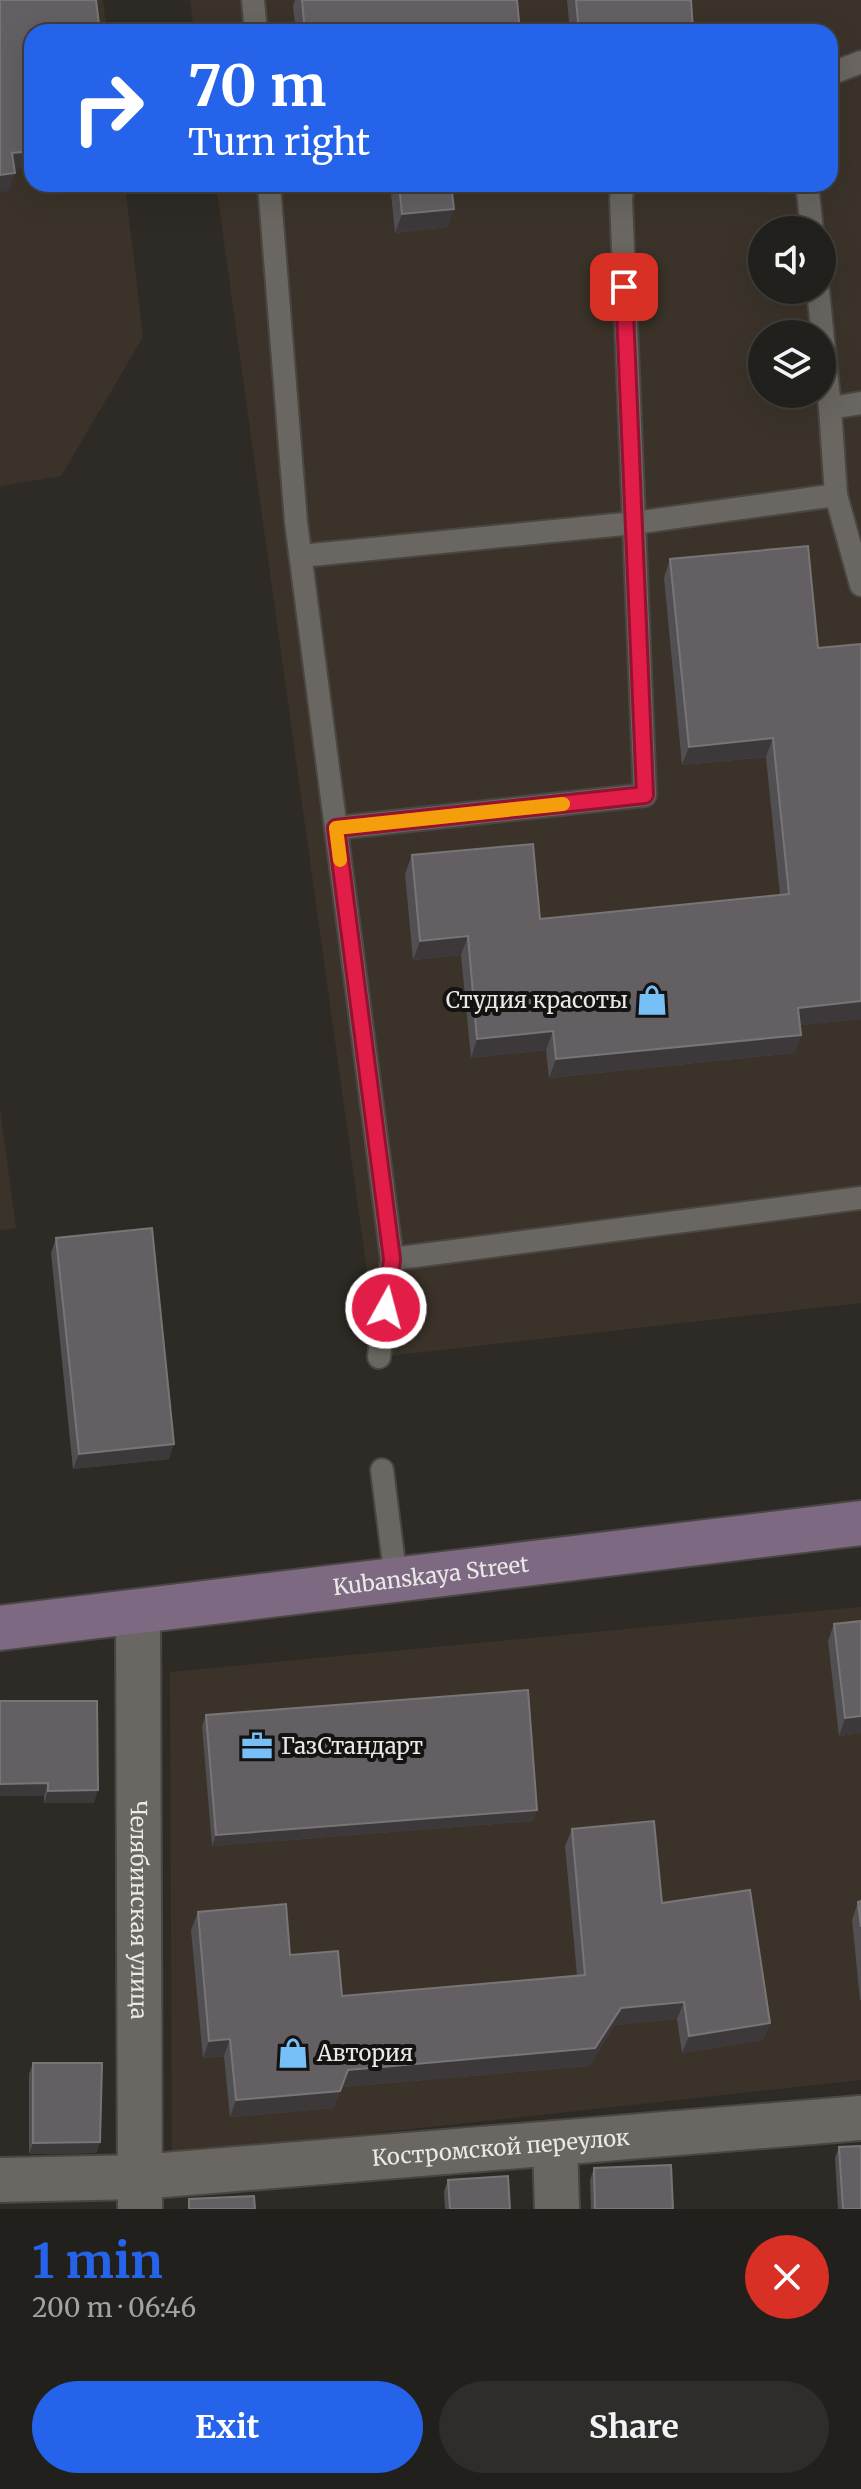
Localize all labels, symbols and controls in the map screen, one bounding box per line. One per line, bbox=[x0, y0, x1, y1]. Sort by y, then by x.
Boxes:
text: 70 m bbox=[188, 51, 326, 121]
icon: right bbox=[56, 56, 160, 160]
text: Turn right bbox=[188, 120, 370, 165]
map controls bbox=[748, 216, 836, 408]
button: sound bbox=[748, 216, 836, 304]
pin bbox=[590, 253, 658, 321]
icon: arrive bbox=[602, 265, 646, 309]
button: layers bbox=[748, 320, 836, 408]
shop icon: Студия красоты bbox=[635, 983, 669, 1017]
place label: Студия красоты bbox=[446, 986, 628, 1014]
position arrow bbox=[344, 1266, 428, 1350]
street label: Kubanskaya Street bbox=[331, 1550, 531, 1601]
office icon: ГазСтандарт bbox=[240, 1729, 274, 1763]
place label: ГазСтандарт bbox=[281, 1732, 423, 1760]
street label: Челябинская улица bbox=[125, 1801, 153, 2020]
shop icon: Автория bbox=[276, 2036, 310, 2070]
place label: Автория bbox=[316, 2039, 413, 2067]
street label: Костромской переулок bbox=[371, 2123, 631, 2172]
text: 1 min bbox=[32, 2231, 163, 2291]
button: close bbox=[745, 2235, 829, 2319]
text: 200 m · 06:46 bbox=[32, 2291, 196, 2324]
button: Exit bbox=[32, 2381, 423, 2473]
button: Share bbox=[439, 2381, 829, 2473]

